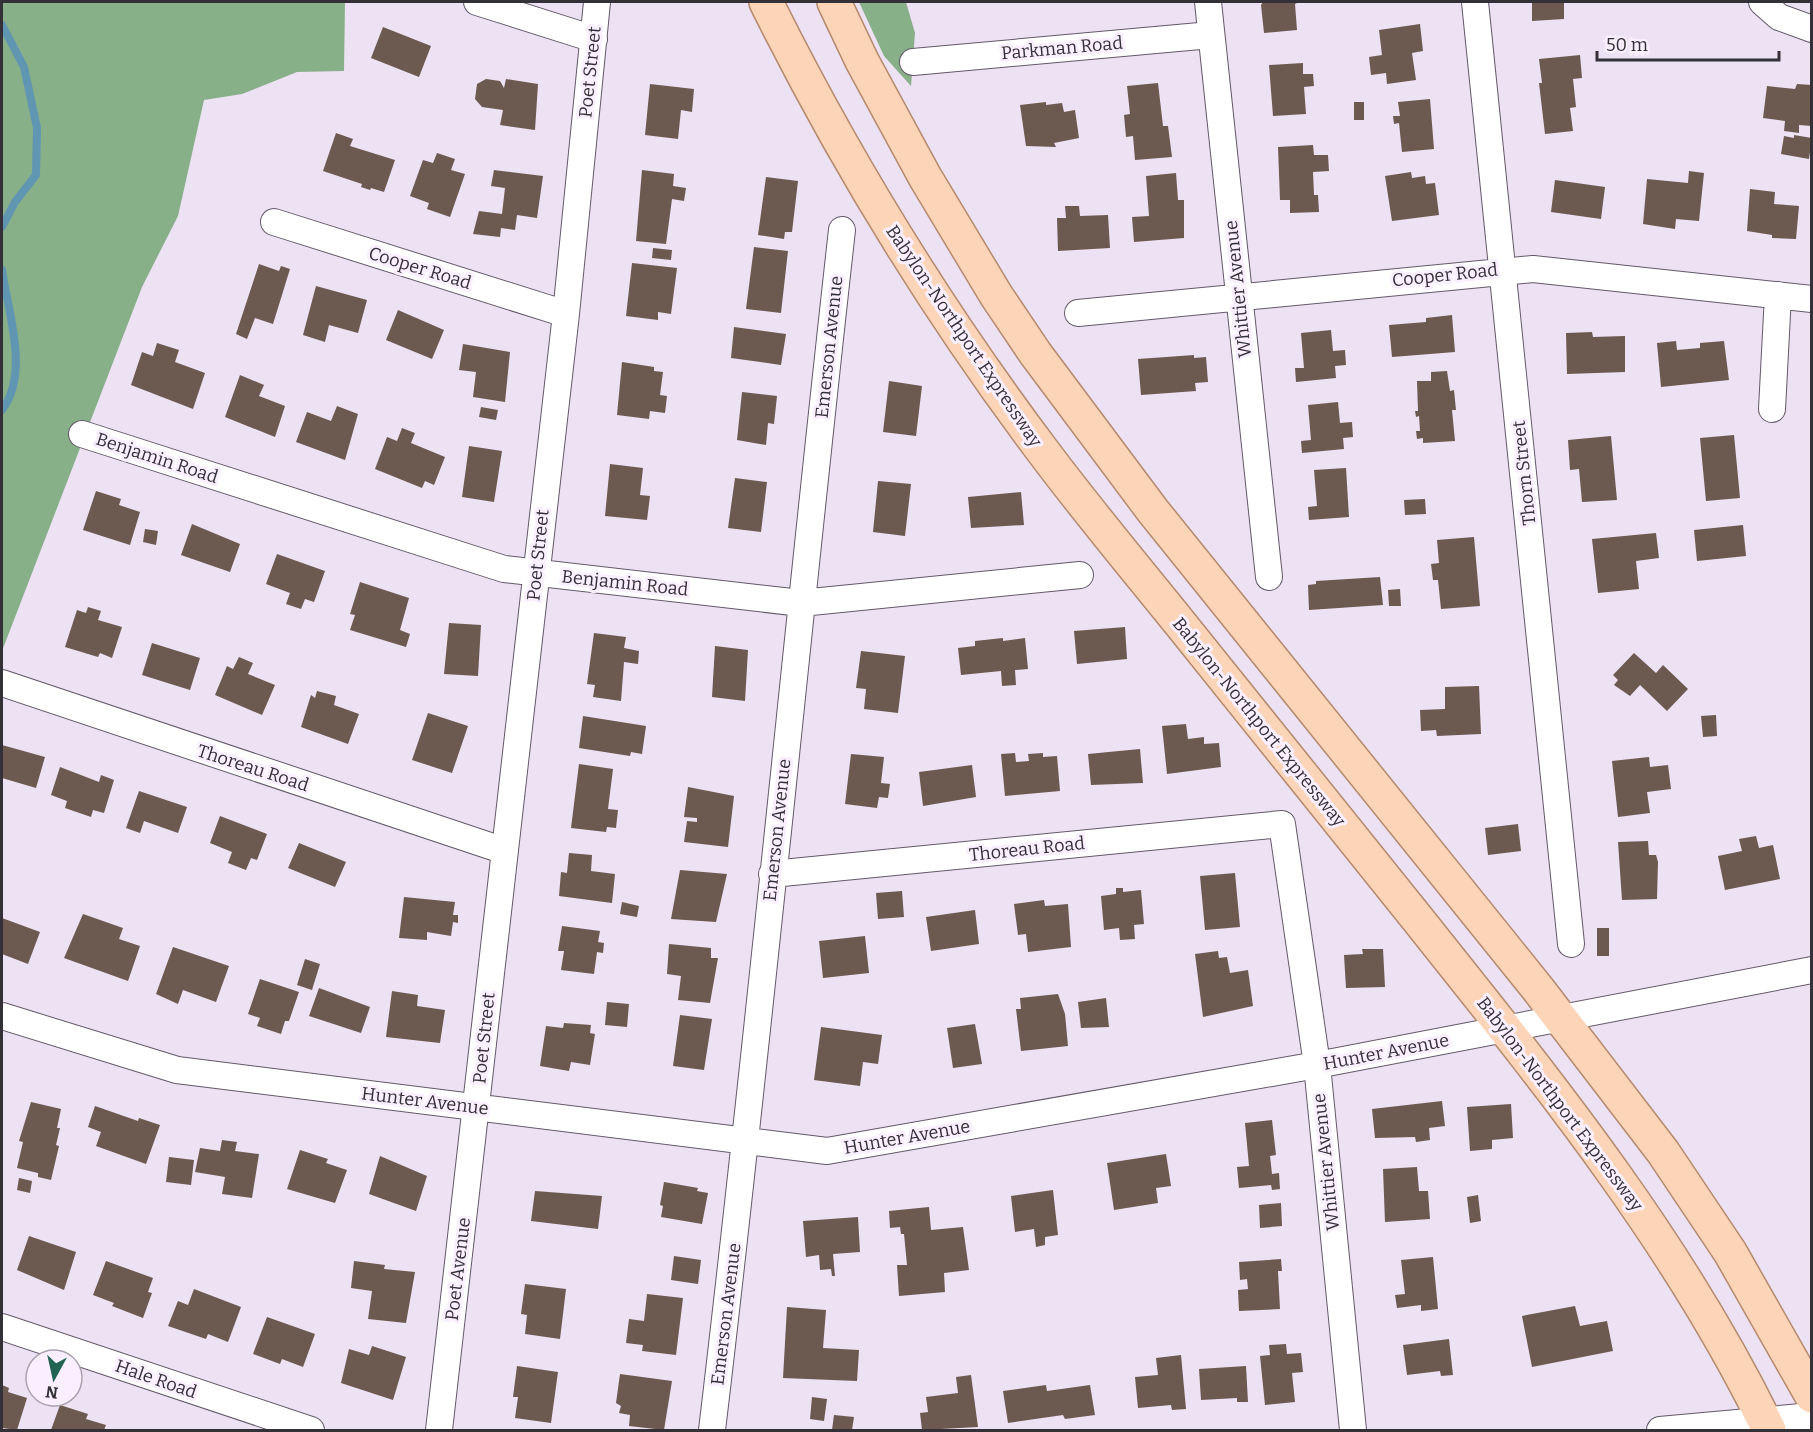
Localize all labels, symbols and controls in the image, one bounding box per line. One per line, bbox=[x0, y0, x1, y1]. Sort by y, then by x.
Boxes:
scale bar bbox=[1597, 24, 1778, 62]
street label: Poet Street bbox=[574, 25, 606, 119]
street label: Parkman Road bbox=[1000, 32, 1124, 64]
text: 50 m bbox=[1606, 34, 1648, 56]
street label: Whittier Avenue bbox=[1220, 219, 1256, 359]
street label: Babylon-Northport Expressway bbox=[881, 221, 1047, 451]
street label: Cooper Road bbox=[366, 242, 474, 294]
street label: Cooper Road bbox=[1391, 258, 1499, 291]
street label: Emerson Avenue bbox=[811, 275, 847, 419]
street label: Thorn Street bbox=[1508, 419, 1540, 527]
street label: Benjamin Road bbox=[93, 428, 221, 488]
street label: Poet Street bbox=[522, 508, 554, 602]
street label: Benjamin Road bbox=[561, 565, 690, 601]
street label: Babylon-Northport Expressway bbox=[1168, 613, 1351, 831]
street label: Thoreau Road bbox=[194, 740, 312, 797]
street label: Emerson Avenue bbox=[759, 758, 795, 902]
street label: Thoreau Road bbox=[968, 832, 1086, 866]
street label: Poet Street bbox=[468, 991, 500, 1085]
street label: Babylon-Northport Expressway bbox=[1472, 992, 1648, 1216]
street label: Hunter Avenue bbox=[1321, 1029, 1451, 1075]
street label: Hunter Avenue bbox=[360, 1082, 490, 1120]
street label: Whittier Avenue bbox=[1308, 1092, 1344, 1232]
street label: Hunter Avenue bbox=[842, 1115, 972, 1159]
street label: Poet Avenue bbox=[441, 1216, 475, 1322]
street label: Emerson Avenue bbox=[706, 1242, 746, 1386]
north arrow bbox=[24, 1348, 84, 1408]
street label: Hale Road bbox=[112, 1355, 200, 1403]
text: N bbox=[45, 1382, 59, 1403]

